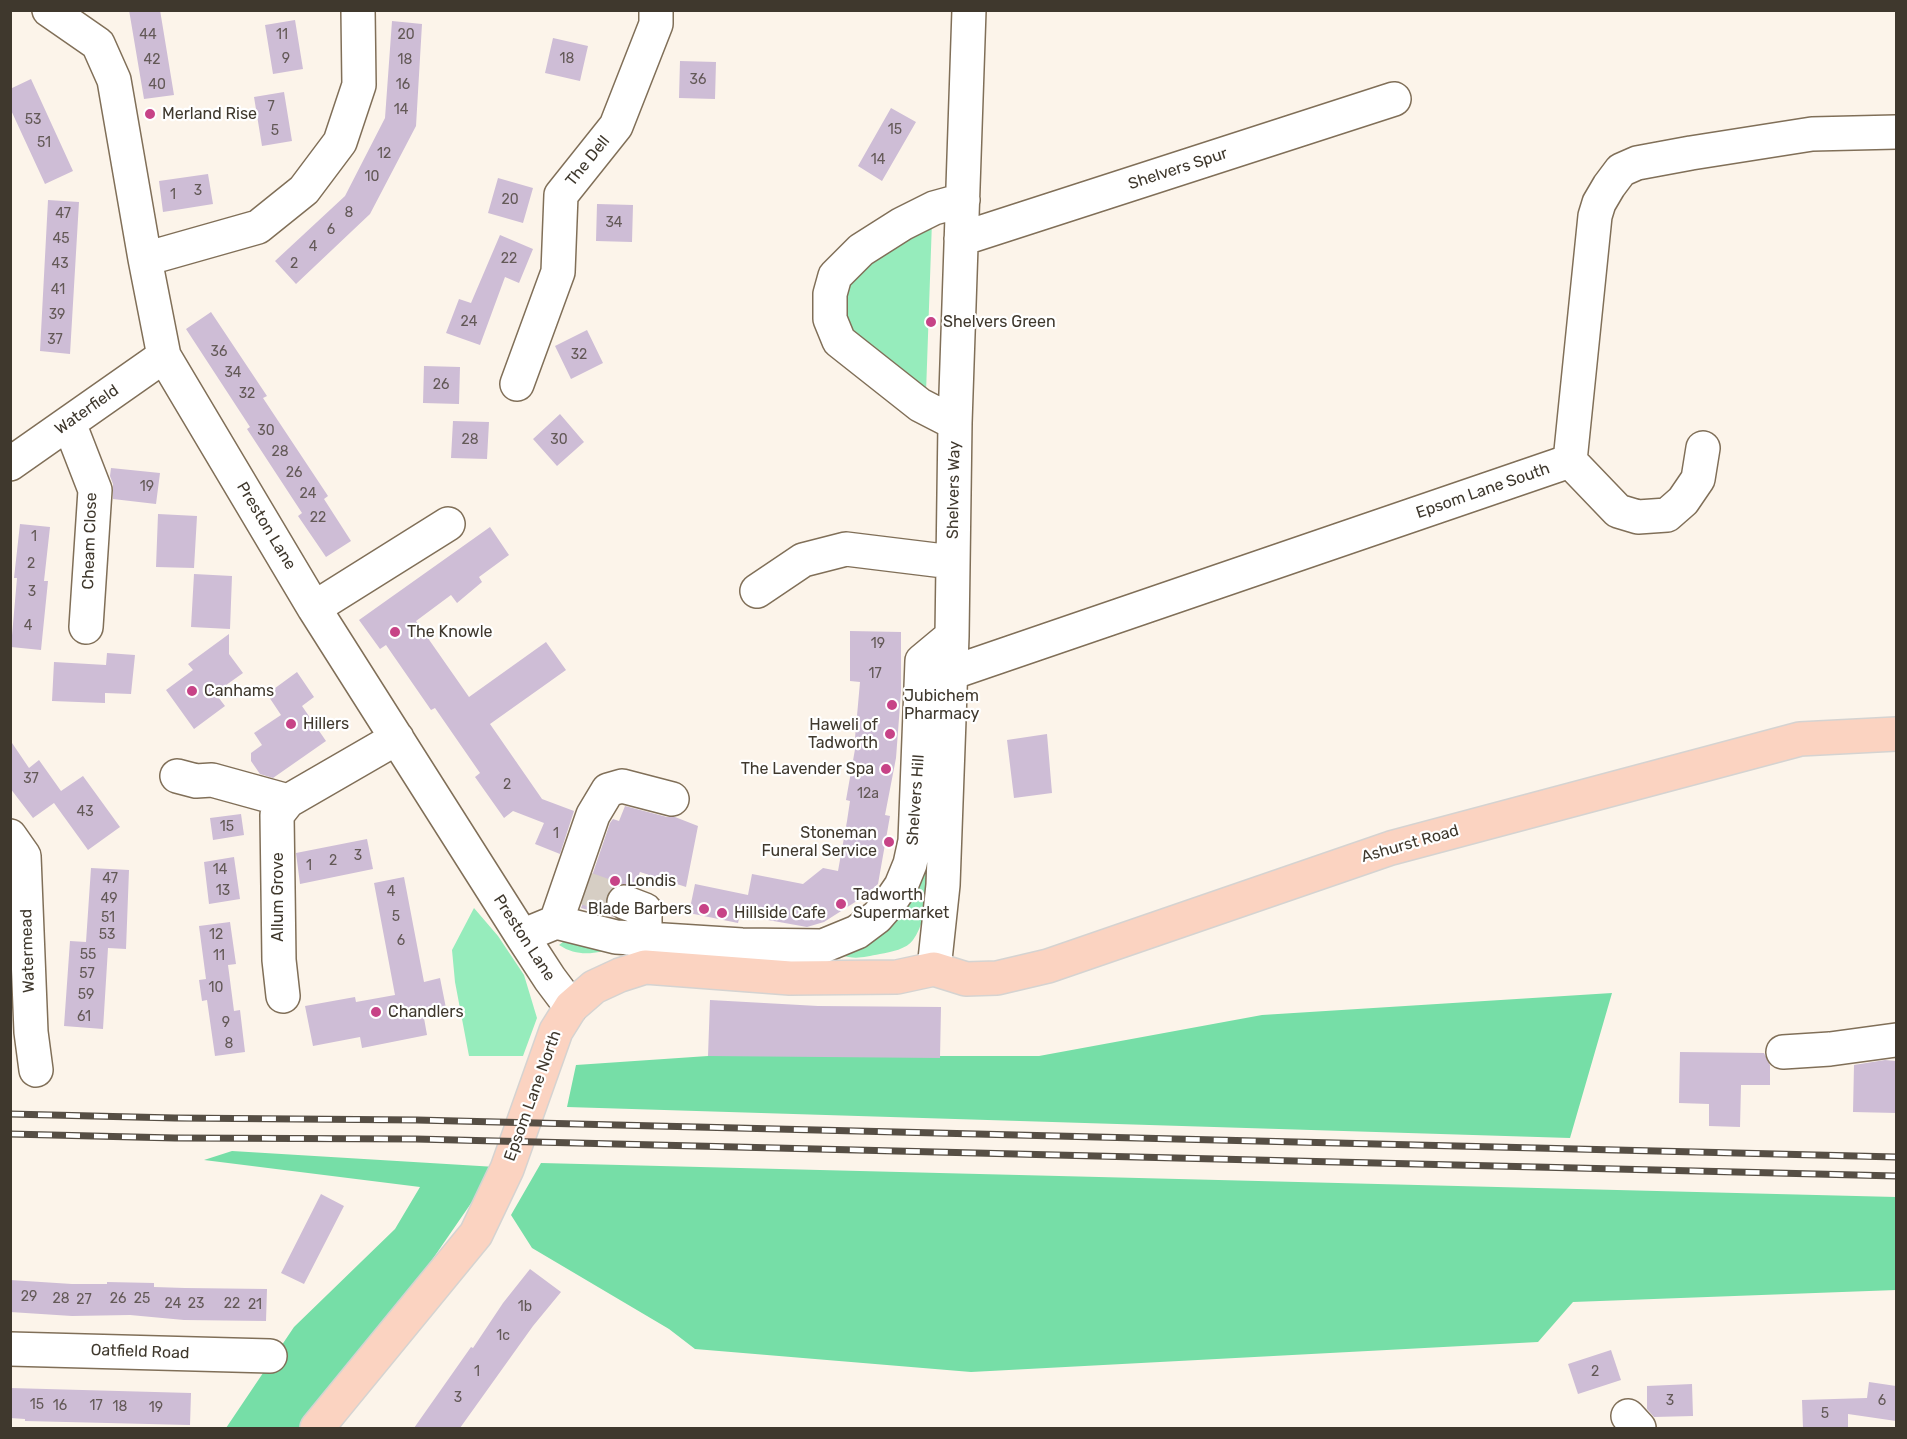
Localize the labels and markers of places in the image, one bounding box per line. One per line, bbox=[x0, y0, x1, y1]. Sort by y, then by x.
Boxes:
place label: Merland Rise bbox=[162, 104, 257, 124]
marker: Merland Rise bbox=[143, 107, 157, 121]
place label: Shelvers Green bbox=[943, 312, 1056, 332]
marker: Shelvers Green bbox=[924, 315, 938, 329]
place label: The Knowle bbox=[407, 622, 493, 642]
marker: The Knowle bbox=[388, 625, 402, 639]
place label: Canhams bbox=[204, 681, 274, 701]
marker: Canhams bbox=[185, 684, 199, 698]
place label: Jubichem Pharmacy bbox=[904, 686, 979, 724]
marker: Jubichem Pharmacy bbox=[885, 698, 899, 712]
place label: Hillers bbox=[303, 714, 349, 734]
place label: Haweli of Tadworth bbox=[808, 715, 878, 753]
marker: Hillers bbox=[284, 717, 298, 731]
marker: Haweli of Tadworth bbox=[883, 727, 897, 741]
place label: The Lavender Spa bbox=[741, 759, 874, 779]
marker: The Lavender Spa bbox=[879, 762, 893, 776]
place label: Stoneman Funeral Service bbox=[761, 823, 877, 861]
marker: Stoneman Funeral Service bbox=[882, 835, 896, 849]
place label: Londis bbox=[627, 871, 676, 891]
marker: Londis bbox=[608, 874, 622, 888]
place label: Tadworth Supermarket bbox=[853, 885, 949, 923]
marker: Tadworth Supermarket bbox=[834, 897, 848, 911]
place label: Blade Barbers bbox=[588, 899, 692, 919]
marker: Blade Barbers bbox=[697, 902, 711, 916]
place label: Hillside Cafe bbox=[734, 903, 826, 923]
marker: Hillside Cafe bbox=[715, 906, 729, 920]
place label: Chandlers bbox=[388, 1002, 464, 1022]
marker: Chandlers bbox=[369, 1005, 383, 1019]

